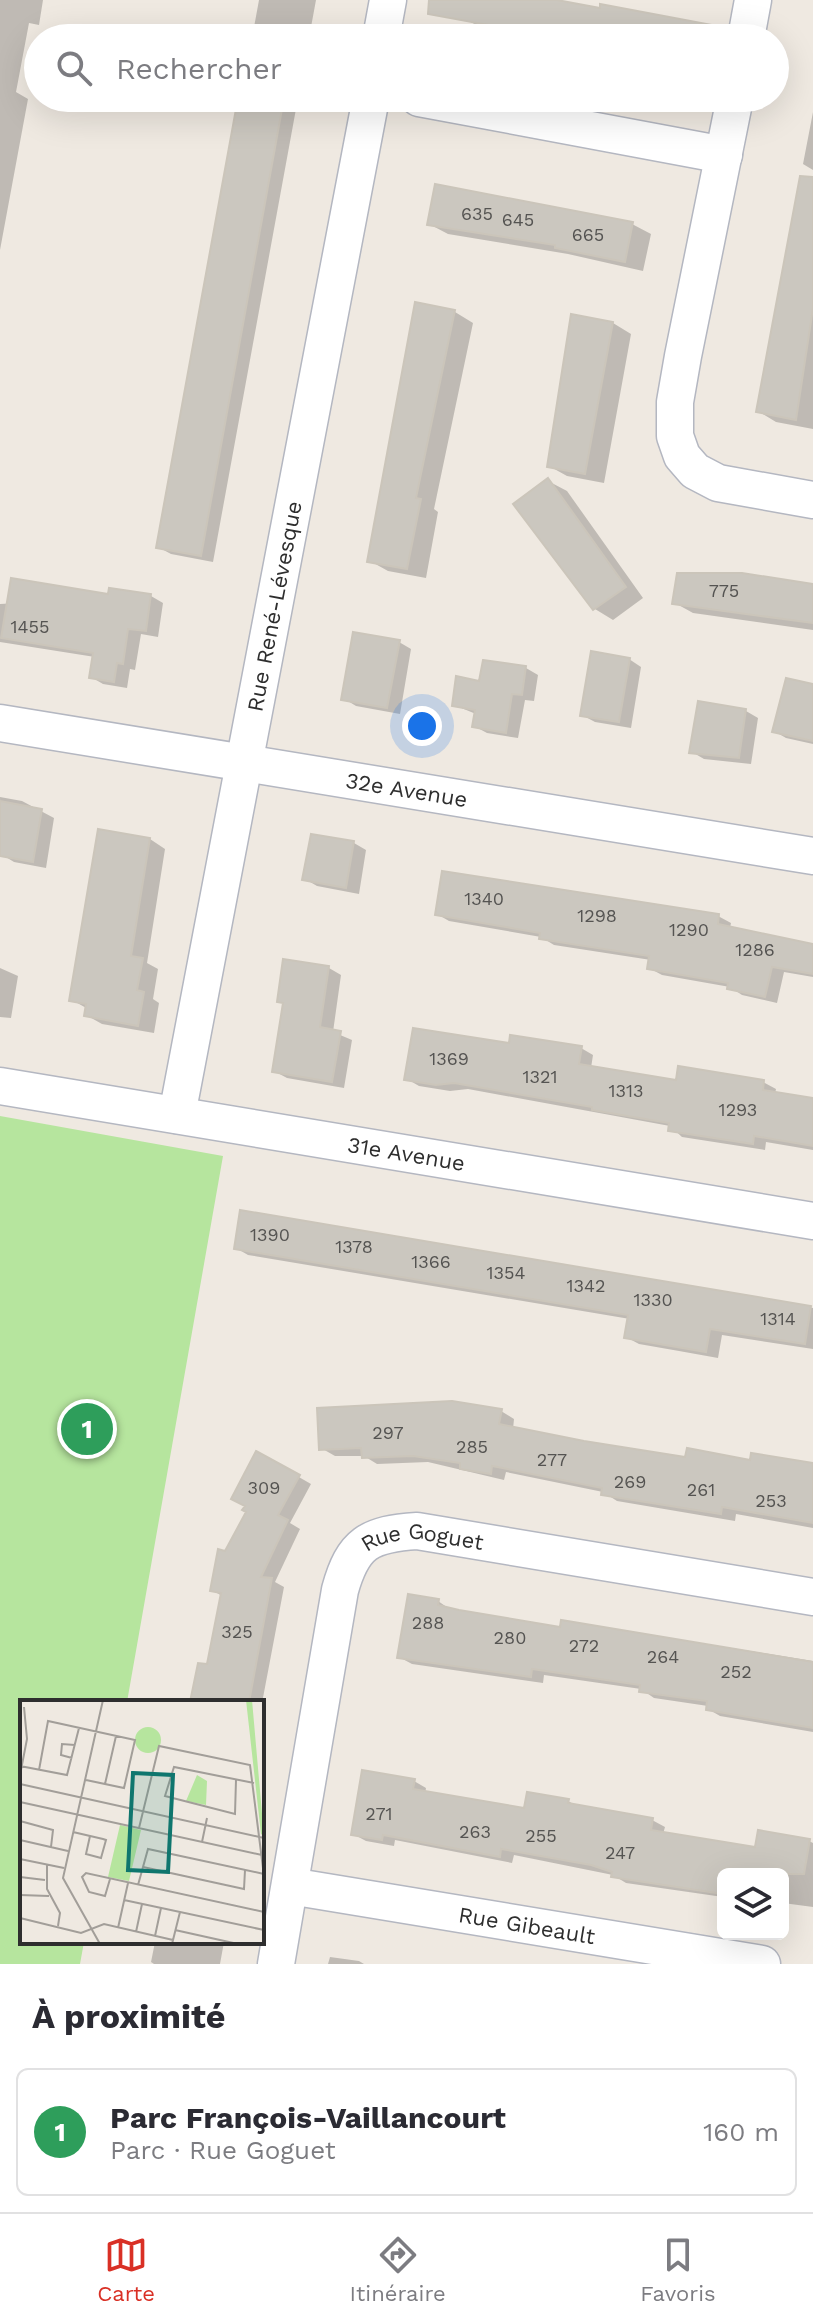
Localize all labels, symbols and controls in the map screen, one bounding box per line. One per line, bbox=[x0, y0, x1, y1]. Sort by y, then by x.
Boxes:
search box bbox=[24, 24, 789, 112]
icon: search bbox=[52, 46, 96, 90]
text: Rechercher bbox=[116, 51, 282, 86]
house number: 635 bbox=[461, 203, 493, 224]
house number: 645 bbox=[502, 209, 534, 230]
house number: 665 bbox=[572, 224, 604, 245]
street label: Rue René-Lévesque bbox=[242, 499, 307, 714]
house number: 775 bbox=[709, 580, 739, 601]
house number: 1455 bbox=[11, 616, 49, 637]
your location bbox=[402, 706, 442, 746]
street label: 32e Avenue bbox=[344, 768, 469, 812]
house number: 1340 bbox=[464, 888, 504, 909]
house number: 1298 bbox=[577, 905, 617, 926]
house number: 1290 bbox=[669, 919, 709, 940]
house number: 1286 bbox=[735, 939, 775, 960]
house number: 1369 bbox=[429, 1048, 469, 1069]
house number: 1321 bbox=[522, 1066, 558, 1087]
house number: 1313 bbox=[608, 1080, 644, 1101]
house number: 1293 bbox=[719, 1099, 757, 1120]
street label: 31e Avenue bbox=[346, 1132, 467, 1176]
house number: 1390 bbox=[250, 1224, 290, 1245]
house number: 1378 bbox=[335, 1236, 373, 1257]
house number: 1366 bbox=[411, 1251, 451, 1272]
house number: 1354 bbox=[487, 1262, 526, 1283]
house number: 1342 bbox=[566, 1275, 606, 1296]
house number: 1330 bbox=[633, 1289, 673, 1310]
house number: 1314 bbox=[760, 1308, 796, 1329]
pin: 1 bbox=[61, 1399, 113, 1459]
house number: 297 bbox=[372, 1422, 404, 1443]
house number: 285 bbox=[456, 1436, 488, 1457]
house number: 277 bbox=[537, 1449, 567, 1470]
house number: 269 bbox=[614, 1471, 646, 1492]
house number: 309 bbox=[248, 1477, 280, 1498]
house number: 261 bbox=[687, 1479, 715, 1500]
house number: 253 bbox=[755, 1490, 787, 1511]
street label: Rue Goguet bbox=[356, 1519, 485, 1557]
house number: 288 bbox=[412, 1612, 444, 1633]
house number: 325 bbox=[221, 1621, 253, 1642]
house number: 280 bbox=[494, 1627, 526, 1648]
house number: 272 bbox=[569, 1635, 599, 1656]
house number: 264 bbox=[647, 1646, 679, 1667]
house number: 252 bbox=[720, 1661, 752, 1682]
inset map bbox=[20, 1700, 264, 1944]
house number: 271 bbox=[365, 1803, 393, 1824]
house number: 263 bbox=[459, 1821, 491, 1842]
house number: 255 bbox=[525, 1825, 557, 1846]
house number: 247 bbox=[605, 1842, 635, 1863]
map controls bbox=[717, 1868, 789, 1940]
button: layers bbox=[717, 1868, 789, 1940]
street label: Rue Gibeault bbox=[457, 1902, 597, 1949]
text: À proximité bbox=[32, 1996, 226, 2036]
text: Parc François-Vaillancourt bbox=[110, 2100, 506, 2135]
text: 1 bbox=[54, 2117, 66, 2147]
text: 160 m bbox=[703, 2117, 779, 2147]
text: Parc · Rue Goguet bbox=[110, 2135, 336, 2165]
tab: Carte bbox=[97, 2233, 155, 2306]
tab: Itinéraire bbox=[350, 2233, 446, 2306]
tab: Favoris bbox=[640, 2233, 716, 2306]

